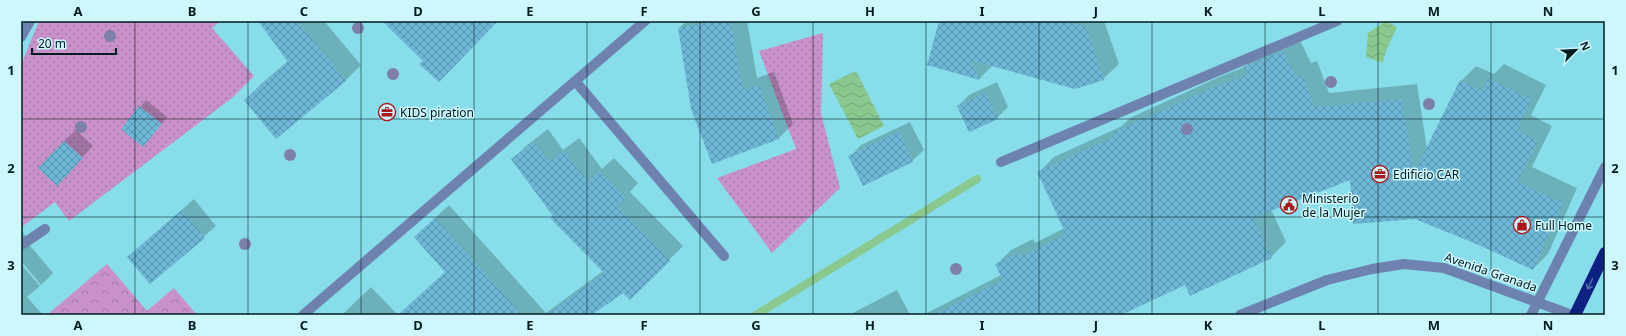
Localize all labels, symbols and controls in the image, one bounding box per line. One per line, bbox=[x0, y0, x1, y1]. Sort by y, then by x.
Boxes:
text: A bbox=[74, 2, 83, 20]
text: B bbox=[188, 2, 196, 20]
text: C bbox=[300, 2, 308, 20]
text: D bbox=[413, 2, 423, 20]
text: E bbox=[526, 2, 534, 20]
text: F bbox=[640, 2, 648, 20]
text: G bbox=[751, 2, 761, 20]
text: H bbox=[865, 2, 875, 20]
text: I bbox=[979, 2, 985, 20]
text: J bbox=[1093, 2, 1098, 20]
text: K bbox=[1204, 2, 1213, 20]
text: L bbox=[1318, 2, 1326, 20]
text: M bbox=[1428, 2, 1440, 20]
text: N bbox=[1543, 2, 1553, 20]
scale bar bbox=[32, 30, 116, 56]
north arrow bbox=[1556, 30, 1596, 70]
text: 20 m bbox=[38, 35, 66, 52]
text: N bbox=[1577, 39, 1594, 53]
text: 1 bbox=[7, 61, 15, 79]
text: 1 bbox=[1611, 61, 1619, 79]
office icon: KIDS piration bbox=[377, 102, 397, 122]
place label: KIDS piration bbox=[400, 104, 474, 121]
text: 2 bbox=[7, 159, 15, 177]
text: 2 bbox=[1611, 159, 1619, 177]
office icon: Edificio CAR bbox=[1370, 164, 1390, 184]
place label: Edificio CAR bbox=[1393, 166, 1460, 183]
place label: Ministerio de la Mujer bbox=[1302, 190, 1365, 221]
public building icon: Ministerio de la Mujer bbox=[1279, 195, 1299, 215]
shop icon: Full Home bbox=[1512, 215, 1532, 235]
place label: Full Home bbox=[1535, 217, 1592, 234]
street label: Avenida Granada bbox=[1443, 248, 1539, 296]
text: 3 bbox=[7, 256, 15, 274]
text: 3 bbox=[1611, 256, 1619, 274]
one-way arrow bbox=[1586, 277, 1593, 289]
text: A bbox=[74, 316, 83, 334]
text: B bbox=[188, 316, 196, 334]
text: C bbox=[300, 316, 308, 334]
text: D bbox=[413, 316, 423, 334]
text: E bbox=[526, 316, 534, 334]
text: F bbox=[640, 316, 648, 334]
text: G bbox=[751, 316, 761, 334]
text: H bbox=[865, 316, 875, 334]
text: I bbox=[979, 316, 985, 334]
text: J bbox=[1093, 316, 1098, 334]
text: K bbox=[1204, 316, 1213, 334]
text: L bbox=[1318, 316, 1326, 334]
text: M bbox=[1428, 316, 1440, 334]
text: N bbox=[1543, 316, 1553, 334]

